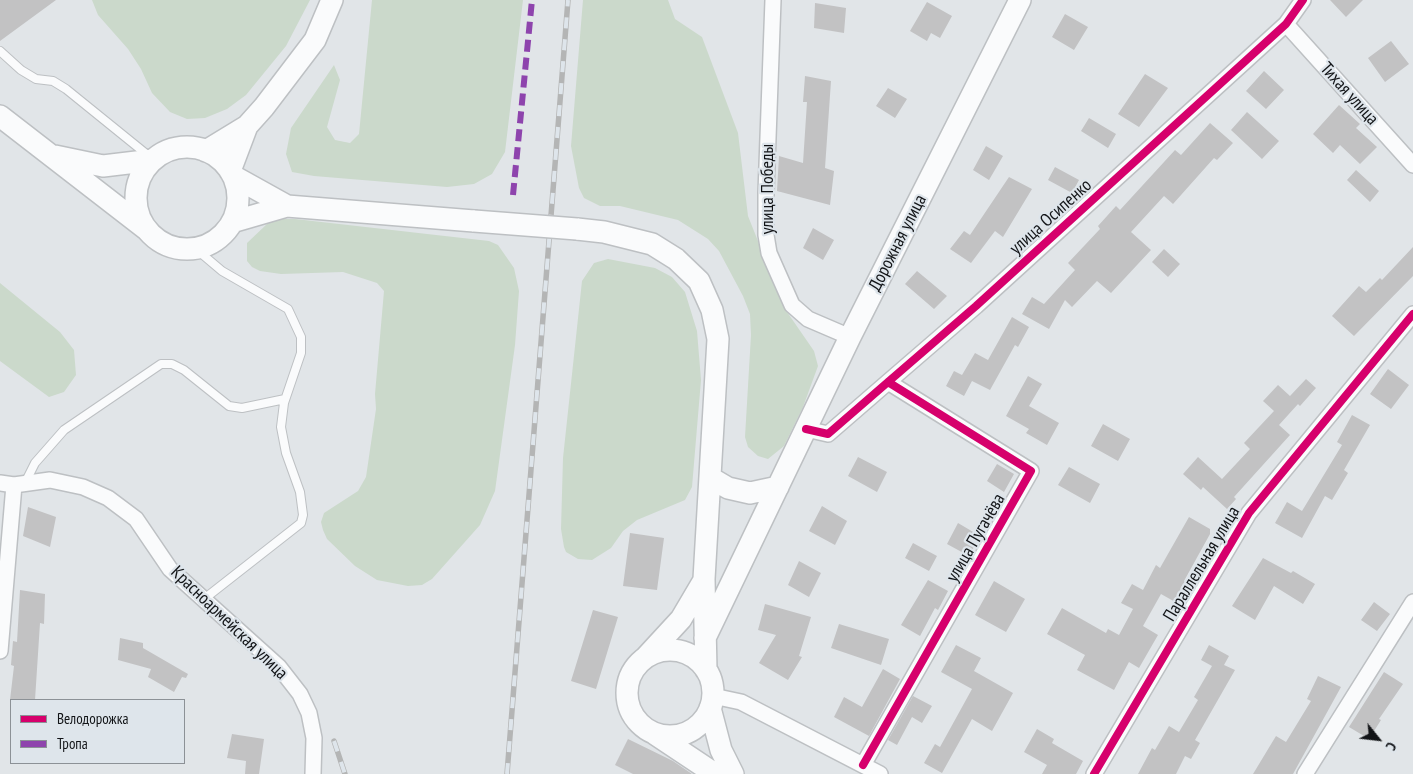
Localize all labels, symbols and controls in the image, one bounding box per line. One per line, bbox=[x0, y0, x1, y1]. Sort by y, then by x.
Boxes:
street label: Тихая улица bbox=[1315, 58, 1383, 130]
street label: улица Победы bbox=[757, 144, 779, 234]
street label: улица Осипенко bbox=[1006, 175, 1096, 259]
street label: Дорожная улица bbox=[865, 191, 931, 295]
street label: улица Пугачёва bbox=[942, 490, 1010, 586]
street label: Параллельная улица bbox=[1159, 503, 1245, 625]
street label: Красноармейская улица bbox=[166, 562, 292, 684]
legend bbox=[10, 699, 185, 764]
text: Велодорожка bbox=[57, 709, 128, 728]
north arrow bbox=[1353, 714, 1403, 764]
text: Тропа bbox=[57, 734, 88, 753]
text: С bbox=[1382, 739, 1401, 753]

